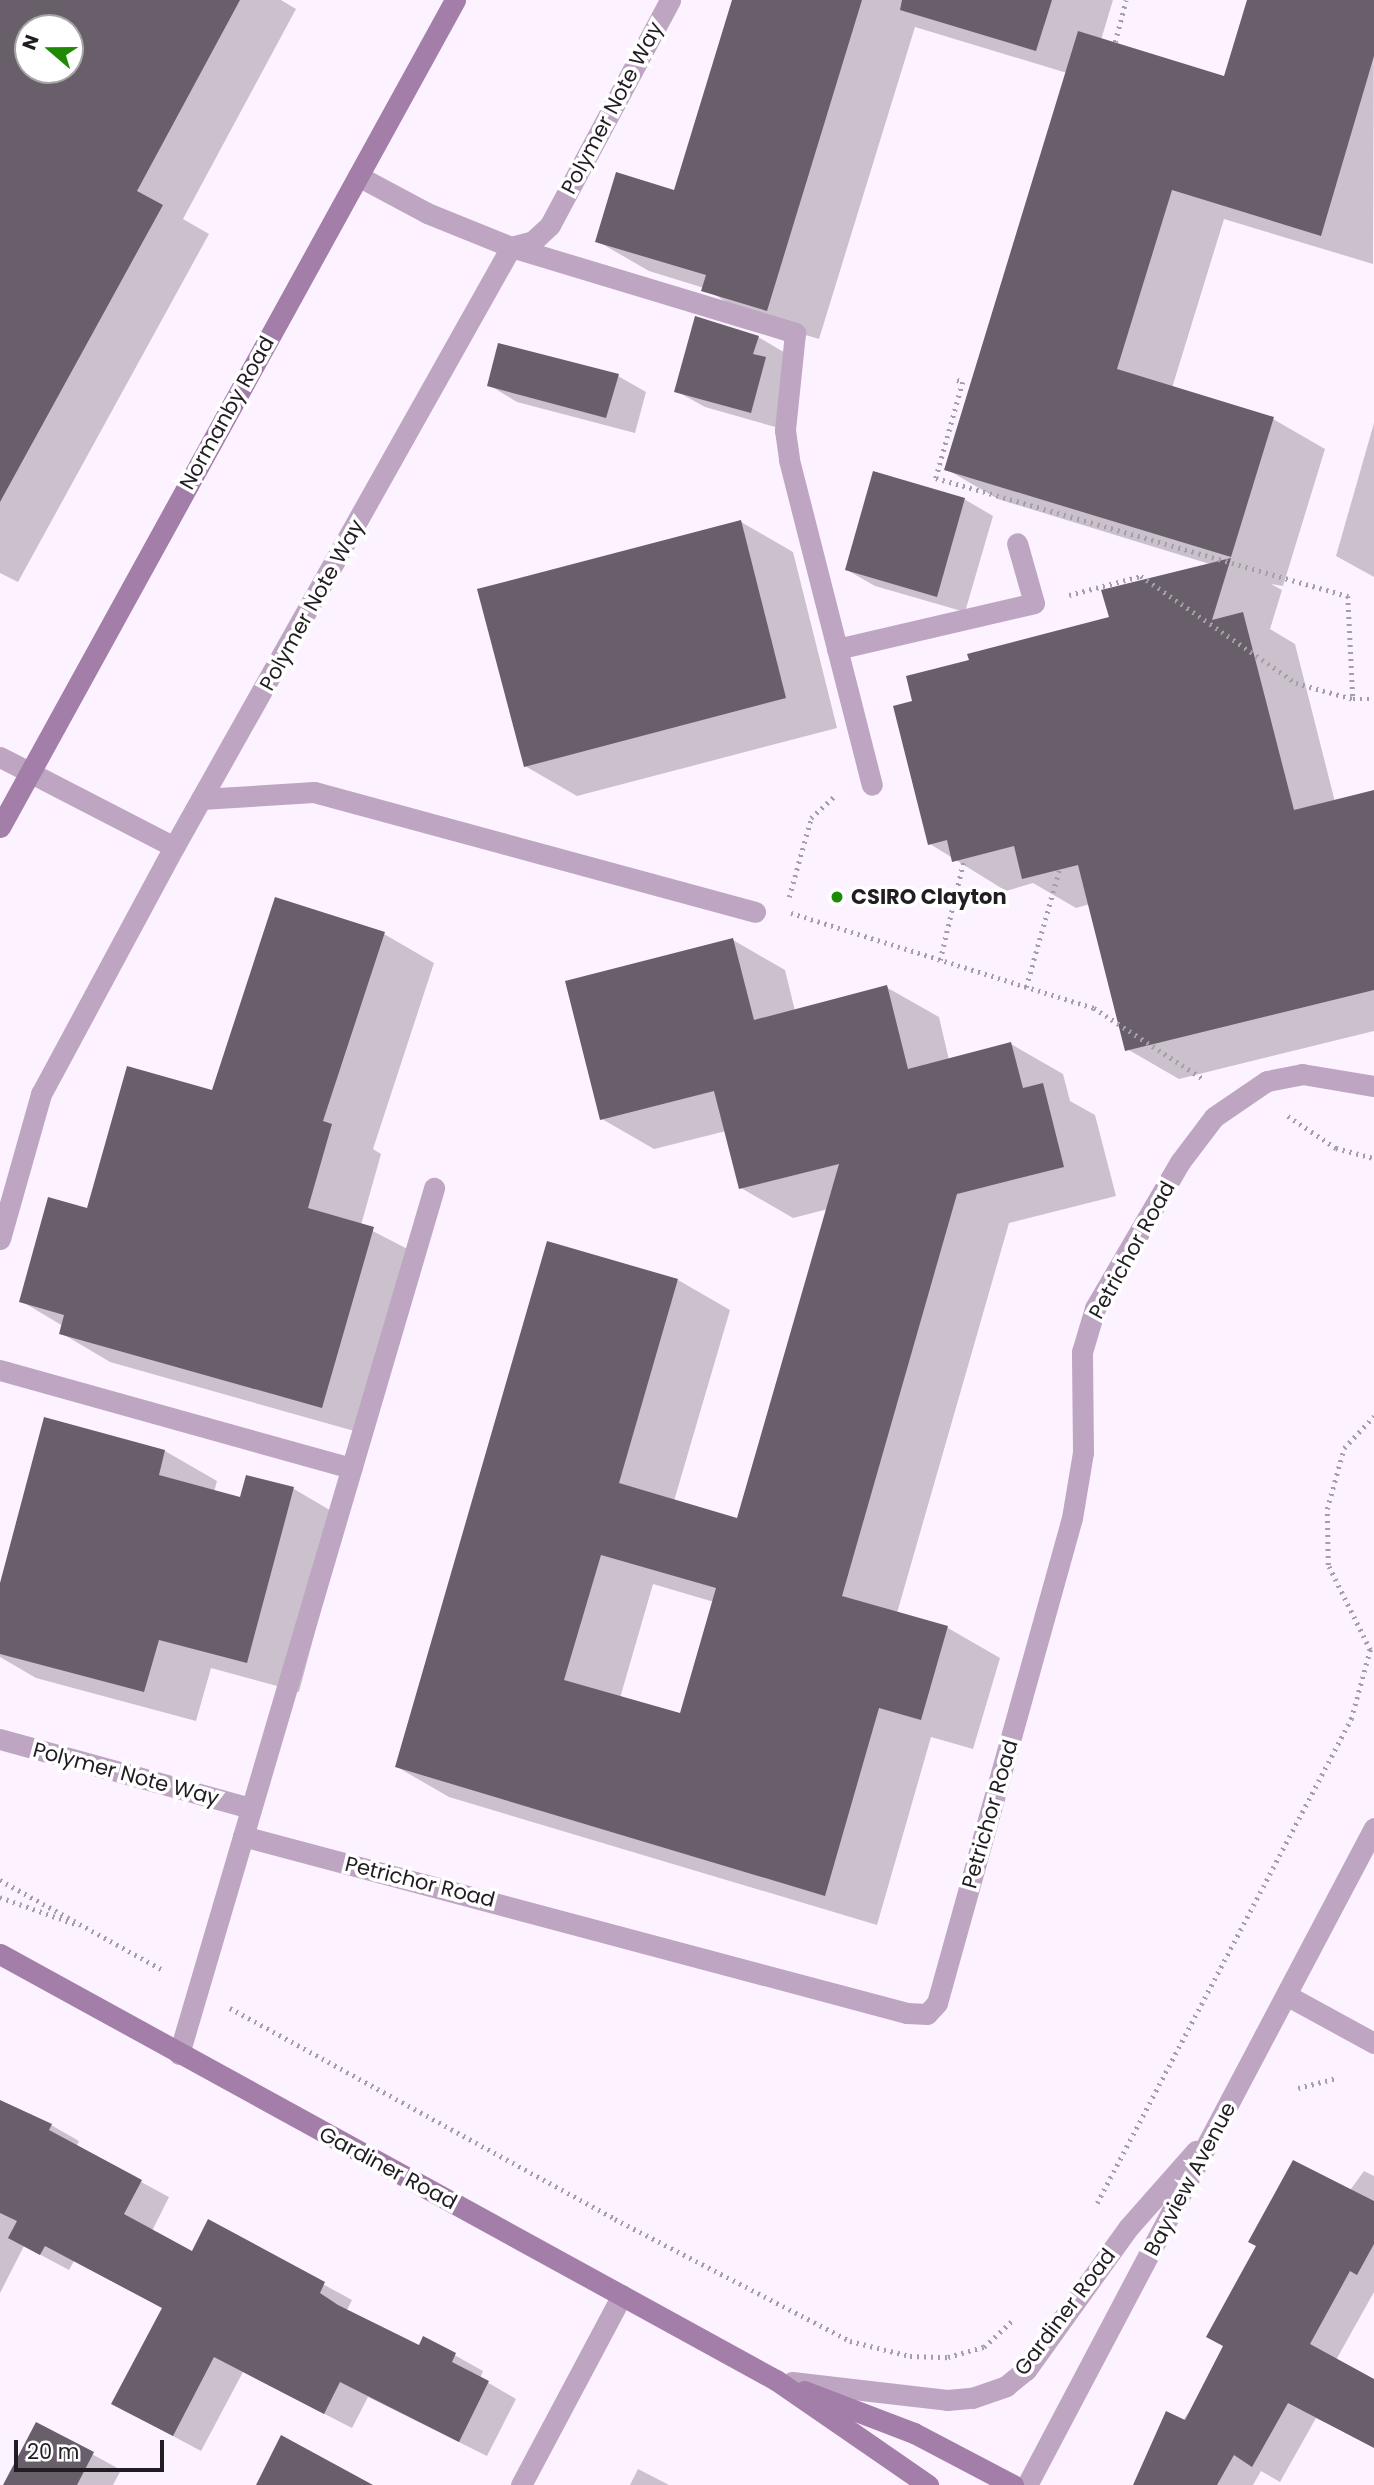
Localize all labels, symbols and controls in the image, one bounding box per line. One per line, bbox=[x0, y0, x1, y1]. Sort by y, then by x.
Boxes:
north arrow bbox=[14, 14, 84, 84]
street label: Polymer Note Way bbox=[556, 17, 668, 199]
text: N bbox=[16, 31, 46, 54]
street label: Normanby Road bbox=[174, 332, 280, 494]
street label: Polymer Note Way bbox=[255, 515, 369, 695]
place label: CSIRO Clayton bbox=[851, 884, 1007, 910]
marker: CSIRO Clayton bbox=[829, 889, 845, 905]
street label: Petrichor Road bbox=[1084, 1177, 1180, 1323]
street label: Polymer Note Way bbox=[30, 1737, 222, 1811]
street label: Petrichor Road bbox=[957, 1737, 1023, 1891]
street label: Petrichor Road bbox=[342, 1851, 498, 1913]
street label: Bayview Avenue bbox=[1139, 2098, 1241, 2260]
street label: Gardiner Road bbox=[315, 2121, 461, 2215]
street label: Gardiner Road bbox=[1009, 2244, 1121, 2380]
scale bar bbox=[18, 2426, 168, 2470]
text: 20 m bbox=[27, 2437, 80, 2466]

